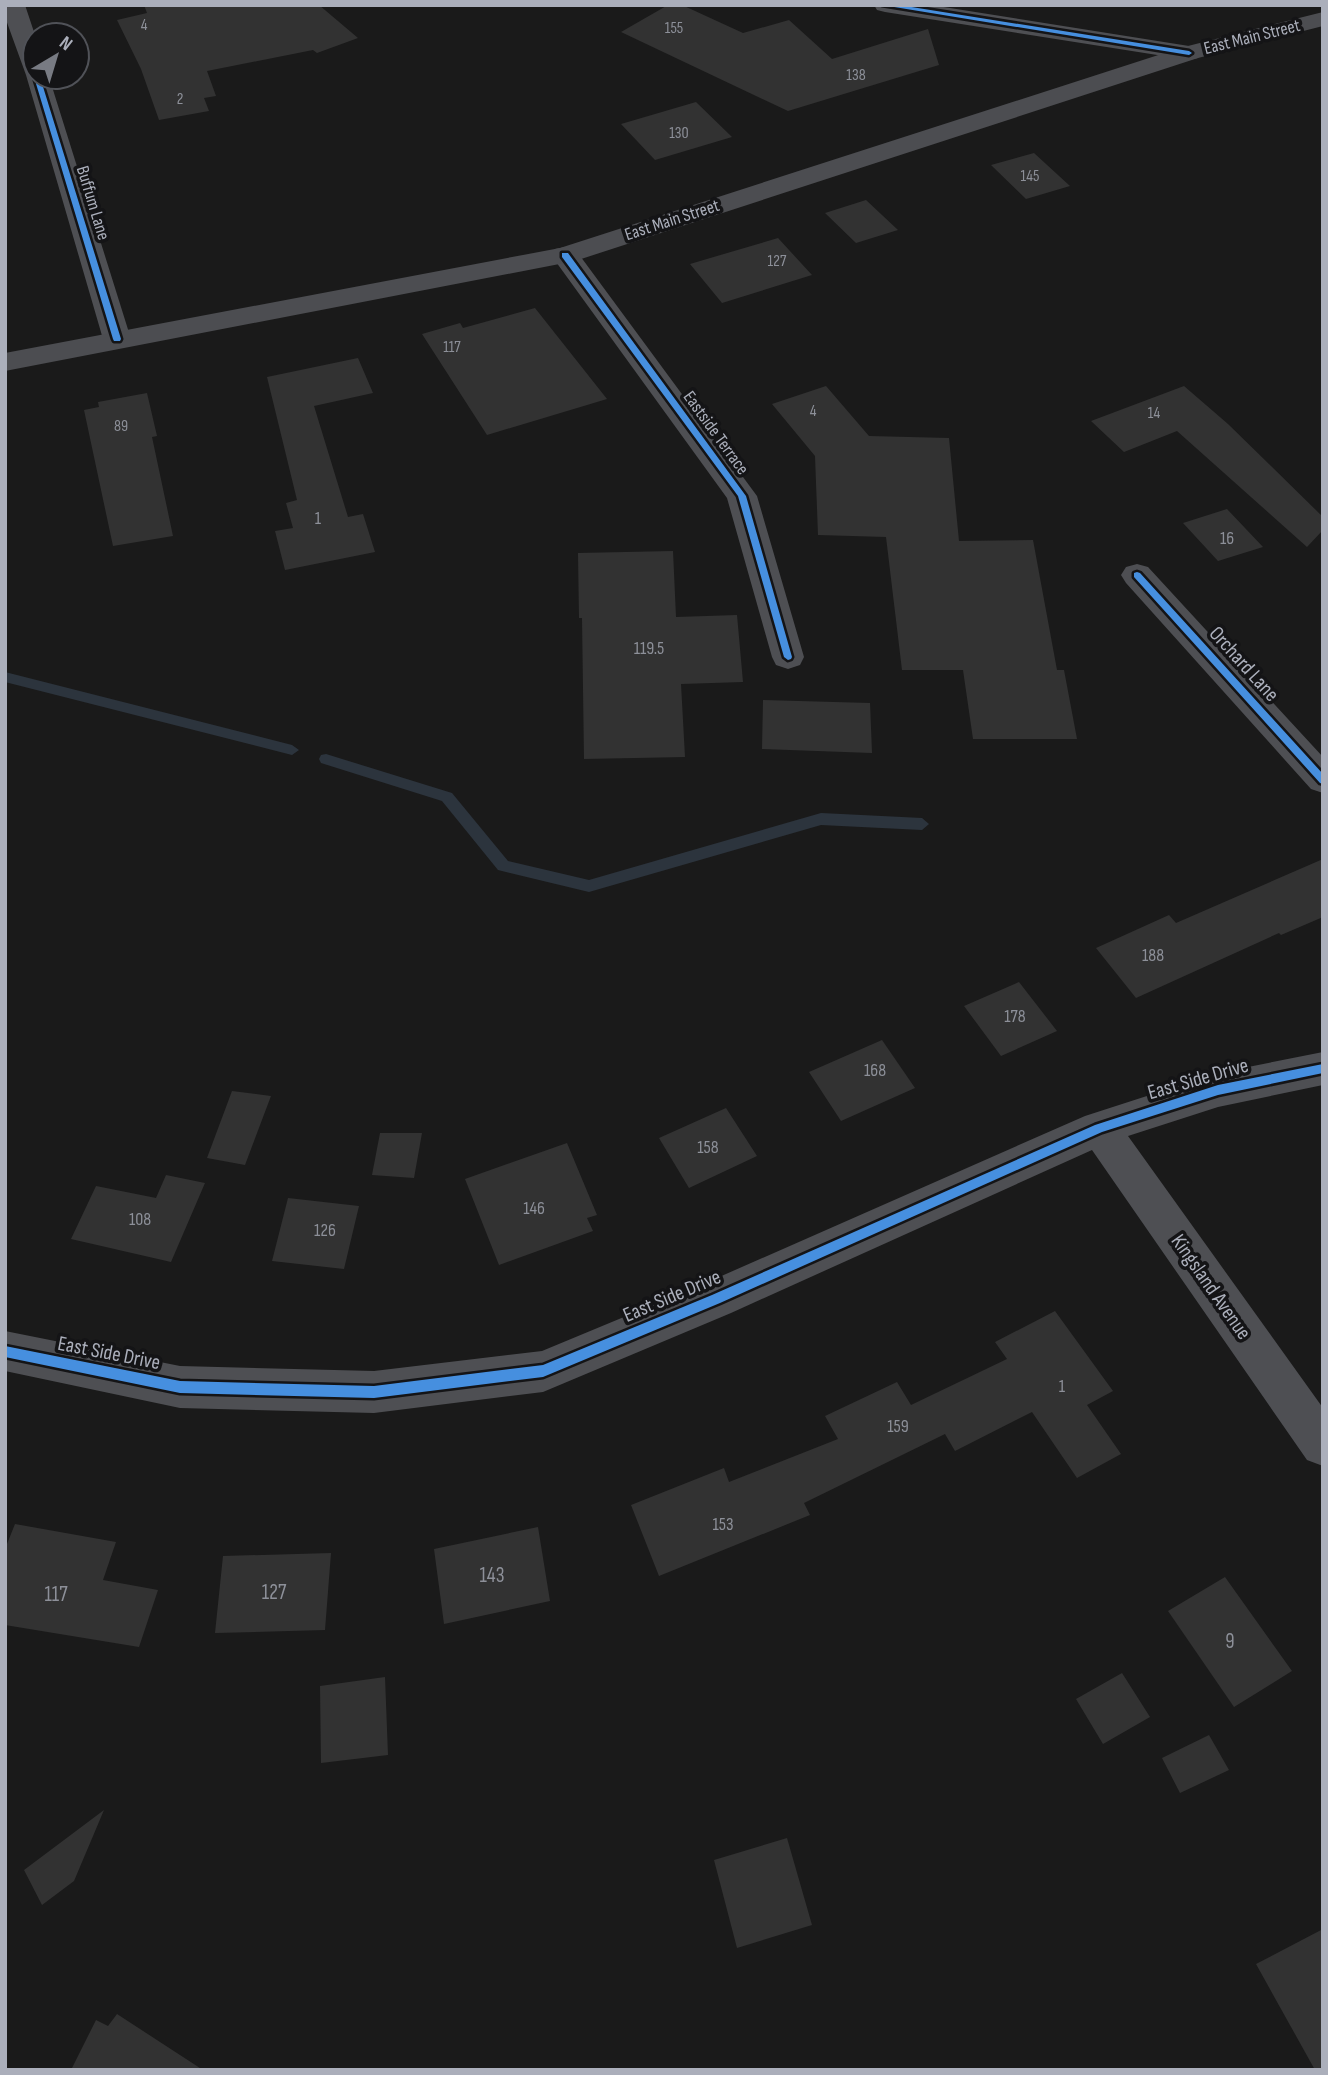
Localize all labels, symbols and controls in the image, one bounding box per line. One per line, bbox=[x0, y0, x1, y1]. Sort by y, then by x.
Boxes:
street label: East Main Street bbox=[1202, 15, 1303, 59]
house number: 4 bbox=[141, 16, 148, 35]
house number: 155 bbox=[665, 19, 683, 38]
north arrow bbox=[21, 21, 91, 91]
text: N bbox=[54, 32, 77, 56]
house number: 138 bbox=[846, 66, 866, 85]
house number: 2 bbox=[177, 90, 183, 109]
house number: 130 bbox=[669, 124, 689, 143]
street label: Buffum Lane bbox=[72, 163, 114, 243]
house number: 145 bbox=[1021, 167, 1039, 186]
street label: East Main Street bbox=[622, 195, 723, 245]
house number: 127 bbox=[768, 252, 787, 271]
house number: 117 bbox=[443, 338, 461, 357]
street label: Eastside Terrace bbox=[679, 387, 753, 479]
house number: 4 bbox=[810, 402, 817, 421]
house number: 14 bbox=[1148, 404, 1160, 423]
house number: 89 bbox=[114, 417, 128, 436]
house number: 1 bbox=[315, 508, 322, 529]
house number: 16 bbox=[1220, 528, 1234, 549]
street label: Orchard Lane bbox=[1204, 621, 1284, 707]
house number: 119.5 bbox=[634, 638, 664, 659]
house number: 188 bbox=[1142, 945, 1164, 966]
house number: 178 bbox=[1004, 1006, 1026, 1027]
street label: East Side Drive bbox=[1145, 1053, 1251, 1105]
house number: 168 bbox=[864, 1060, 886, 1081]
house number: 158 bbox=[697, 1137, 719, 1158]
house number: 146 bbox=[523, 1198, 545, 1219]
house number: 108 bbox=[129, 1209, 151, 1230]
house number: 126 bbox=[314, 1220, 336, 1241]
street label: Kingsland Avenue bbox=[1166, 1230, 1256, 1344]
street label: East Side Drive bbox=[619, 1264, 725, 1328]
street label: East Side Drive bbox=[56, 1331, 162, 1375]
house number: 1 bbox=[1059, 1376, 1066, 1397]
house number: 159 bbox=[887, 1416, 909, 1437]
house number: 153 bbox=[712, 1514, 734, 1535]
house number: 143 bbox=[479, 1563, 505, 1588]
house number: 127 bbox=[262, 1580, 287, 1605]
house number: 117 bbox=[44, 1582, 68, 1607]
house number: 9 bbox=[1225, 1629, 1235, 1654]

